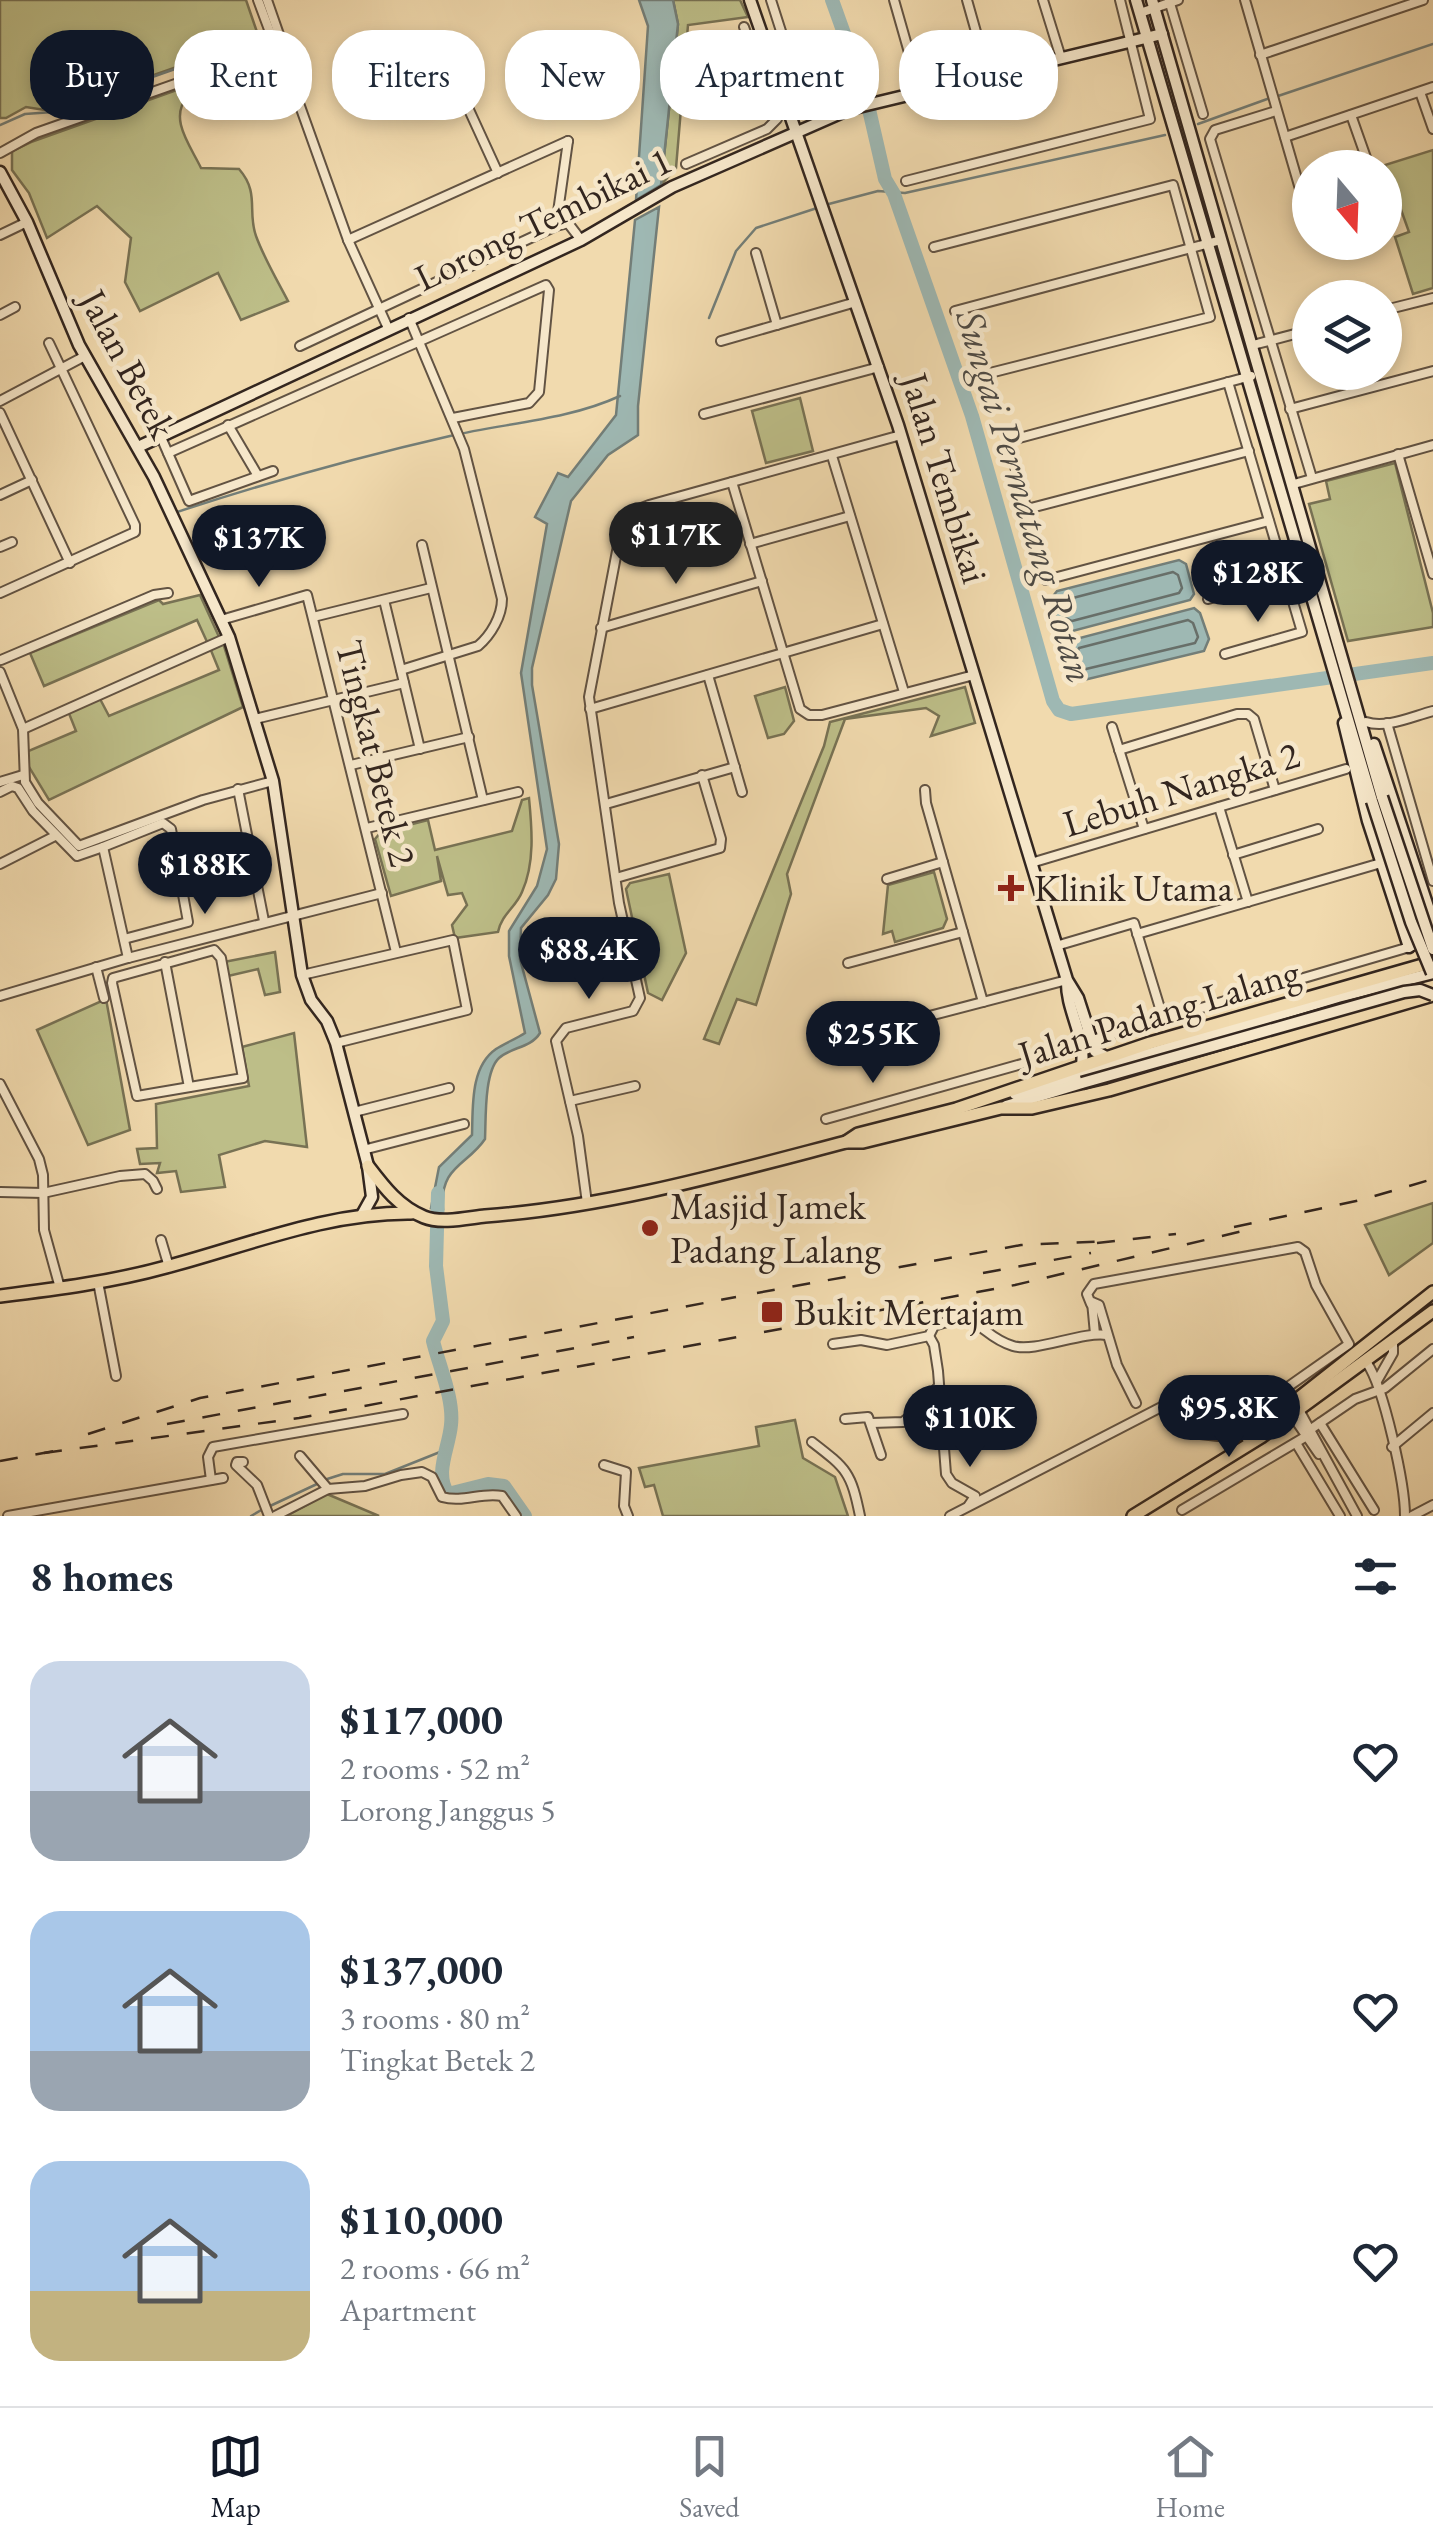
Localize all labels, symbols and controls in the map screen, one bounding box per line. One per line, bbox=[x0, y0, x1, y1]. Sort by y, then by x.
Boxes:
chip: Buy bbox=[30, 30, 154, 120]
chip: Rent bbox=[174, 30, 312, 120]
chip: Filters bbox=[332, 30, 485, 120]
chip: New bbox=[505, 30, 640, 120]
chip: Apartment bbox=[660, 30, 879, 120]
chip: House bbox=[899, 30, 1058, 120]
street label: Lorong Tembikai 1 bbox=[406, 135, 679, 302]
north arrow bbox=[1292, 150, 1402, 260]
map controls bbox=[1292, 150, 1402, 390]
street label: Jalan Betek bbox=[67, 278, 189, 448]
button: layers bbox=[1292, 280, 1402, 390]
water label: Sungai Permatang Rotan bbox=[944, 302, 1107, 689]
street label: Jalan Tembikai bbox=[889, 364, 1001, 589]
pin: $117K bbox=[606, 502, 746, 587]
pin: $137K bbox=[189, 505, 329, 590]
text: $117K bbox=[631, 513, 721, 555]
text: $137K bbox=[214, 516, 304, 558]
pin: $128K bbox=[1188, 540, 1328, 625]
text: $128K bbox=[1213, 551, 1303, 593]
street label: Tingkat Betek 2 bbox=[325, 635, 428, 871]
street label: Lebuh Nangka 2 bbox=[1057, 729, 1305, 848]
pin: $188K bbox=[135, 832, 275, 917]
text: $188K bbox=[160, 843, 250, 885]
place label: Klinik Utama bbox=[1034, 863, 1234, 912]
marker: Klinik Utama bbox=[998, 875, 1024, 901]
pin: $88.4K bbox=[508, 917, 670, 1002]
text: $88.4K bbox=[540, 928, 638, 970]
street label: Jalan Padang Lalang bbox=[1010, 946, 1306, 1079]
pin: $255K bbox=[803, 1001, 943, 1086]
text: $255K bbox=[828, 1012, 918, 1054]
place label: Masjid Jamek Padang Lalang bbox=[670, 1181, 882, 1274]
marker: Masjid Jamek Padang Lalang bbox=[639, 1217, 661, 1239]
place label: Bukit Mertajam bbox=[794, 1287, 1024, 1336]
marker: Bukit Mertajam bbox=[759, 1299, 785, 1325]
pin: $95.8K bbox=[1148, 1375, 1310, 1460]
pin: $110K bbox=[900, 1385, 1040, 1470]
text: $95.8K bbox=[1180, 1386, 1278, 1428]
text: $110K bbox=[925, 1396, 1015, 1438]
text: 8 homes bbox=[30, 1549, 173, 1604]
icon: filters bbox=[1348, 1549, 1403, 1604]
text: $117,000 bbox=[340, 1692, 503, 1747]
icon: home bbox=[110, 1701, 230, 1821]
icon: heart bbox=[1348, 1734, 1403, 1789]
text: 2 rooms · 52 m² bbox=[340, 1747, 530, 1789]
text: Lorong Janggus 5 bbox=[340, 1789, 556, 1831]
text: $137,000 bbox=[340, 1942, 503, 1997]
icon: home bbox=[110, 1951, 230, 2071]
icon: heart bbox=[1348, 1984, 1403, 2039]
text: 3 rooms · 80 m² bbox=[340, 1997, 530, 2039]
text: Tingkat Betek 2 bbox=[340, 2039, 535, 2081]
text: $110,000 bbox=[340, 2192, 503, 2247]
icon: home bbox=[110, 2201, 230, 2321]
icon: heart bbox=[1348, 2234, 1403, 2289]
text: 2 rooms · 66 m² bbox=[340, 2247, 530, 2289]
text: Apartment bbox=[340, 2289, 476, 2331]
tab: Map bbox=[208, 2429, 263, 2525]
tab: Saved bbox=[679, 2429, 739, 2525]
tab: Home bbox=[1156, 2429, 1225, 2525]

